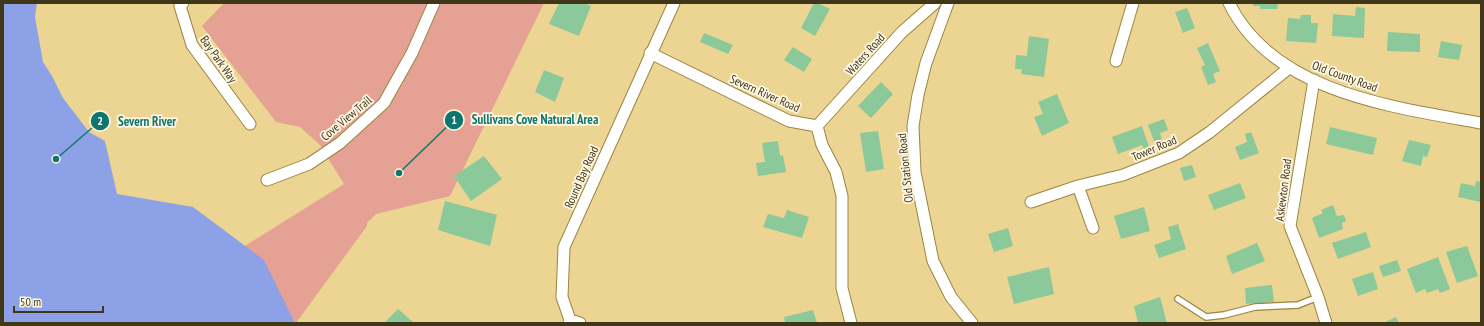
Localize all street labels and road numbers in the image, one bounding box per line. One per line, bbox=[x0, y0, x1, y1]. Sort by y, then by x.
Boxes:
street label: Waters Road bbox=[842, 30, 888, 78]
street label: Bay Park Way bbox=[197, 33, 241, 86]
street label: Old County Road bbox=[1310, 57, 1380, 95]
street label: Severn River Road bbox=[728, 71, 802, 115]
street label: Cove View Trail bbox=[317, 92, 375, 144]
street label: Tower Road bbox=[1129, 132, 1179, 164]
street label: Old Station Road bbox=[894, 133, 916, 203]
street label: Round Bay Road bbox=[561, 144, 601, 210]
street label: Askewton Road bbox=[1272, 158, 1294, 222]

